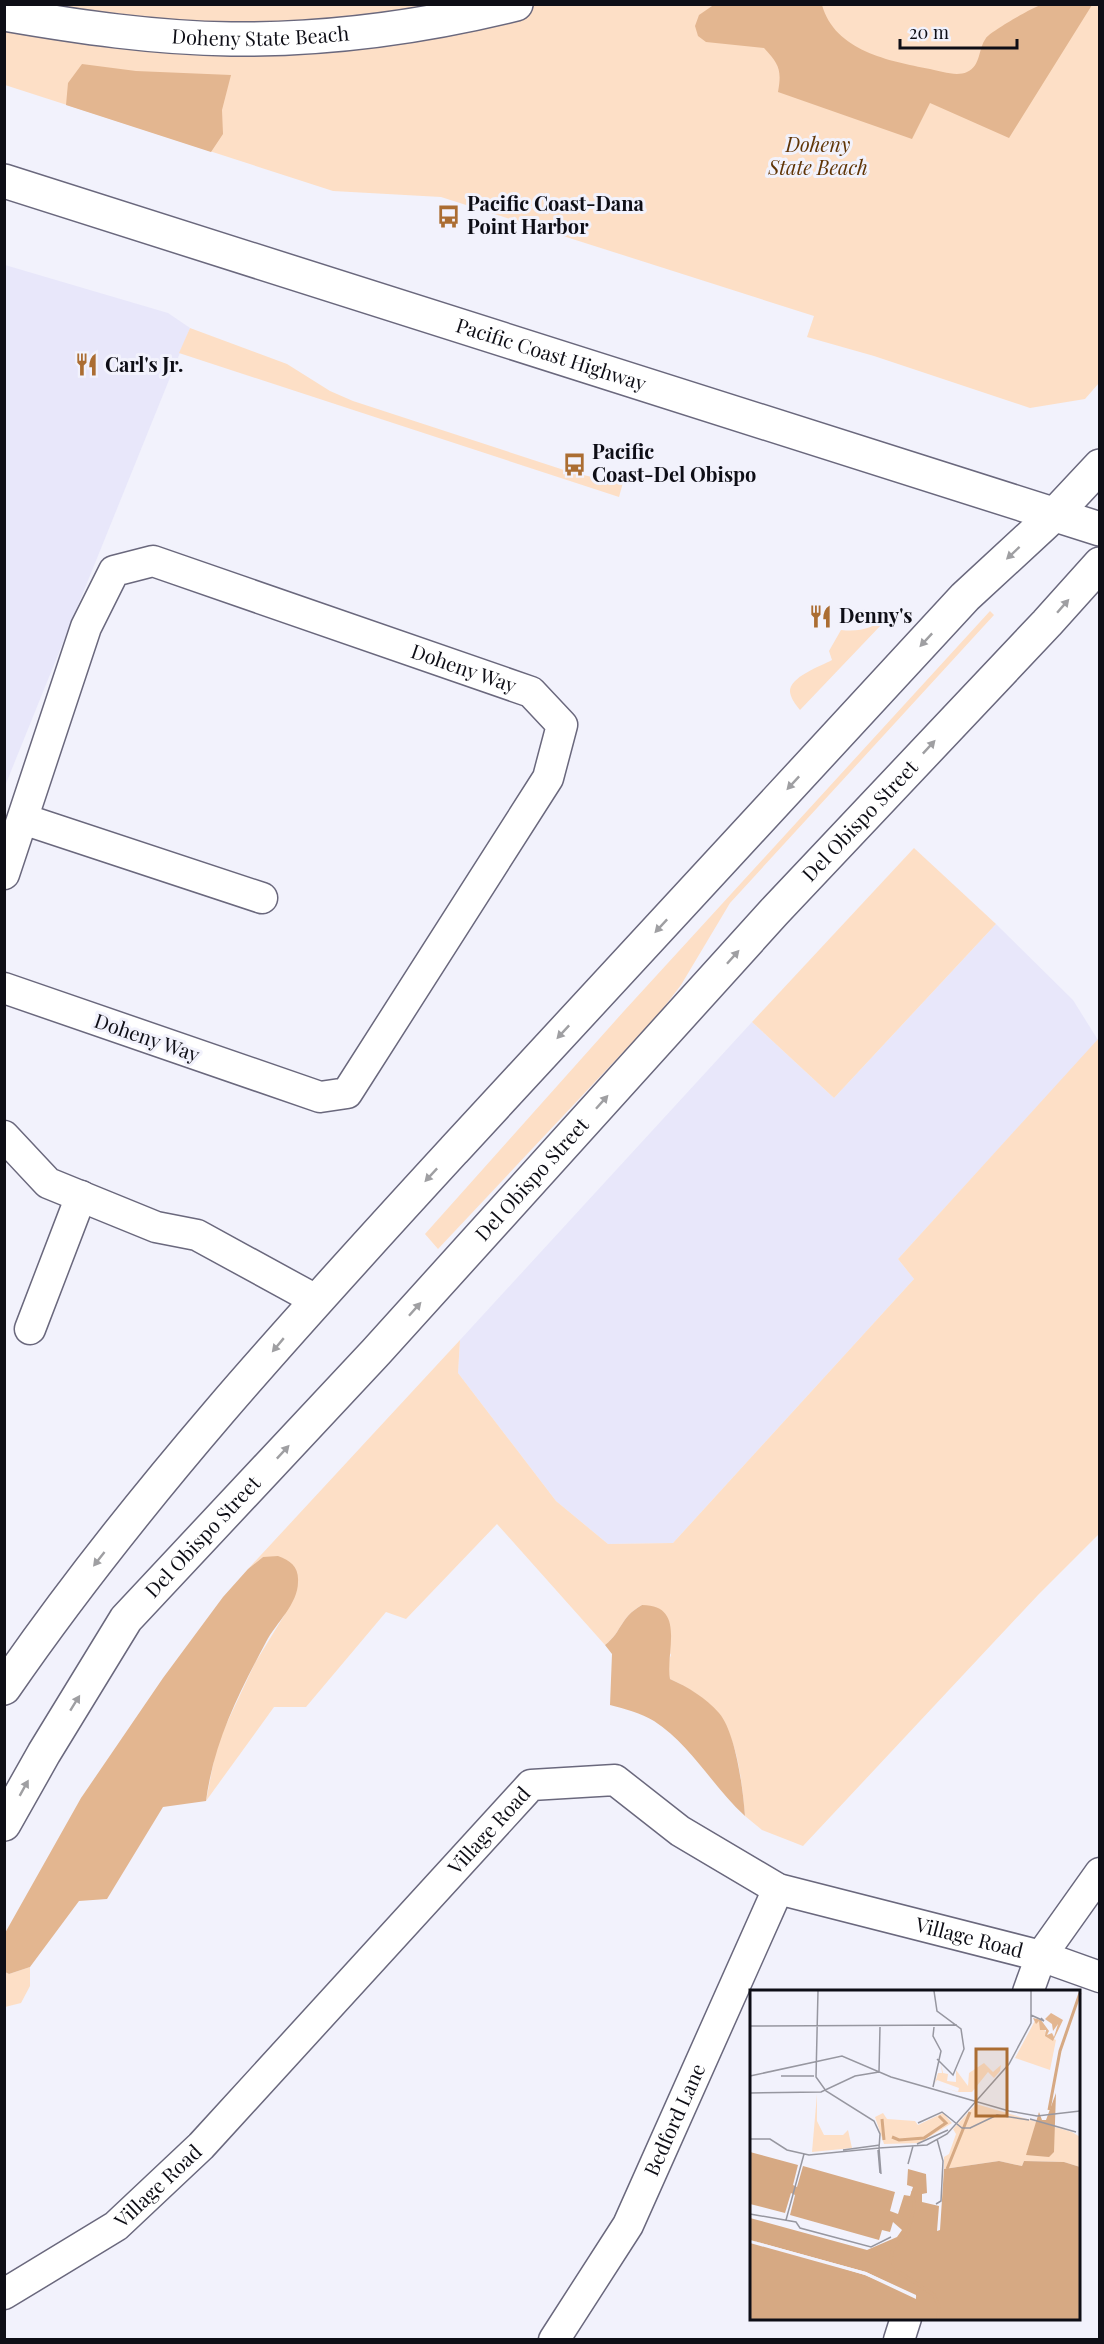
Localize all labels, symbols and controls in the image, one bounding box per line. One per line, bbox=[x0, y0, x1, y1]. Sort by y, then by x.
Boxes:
scale bar bbox=[900, 12, 1017, 50]
street label: Doheny State Beach bbox=[171, 18, 350, 51]
text: 20 m bbox=[909, 20, 949, 44]
park label: Doheny State Beach bbox=[767, 130, 868, 180]
place label: Pacific Coast-Dana Point Harbor bbox=[467, 189, 644, 239]
bus stop icon: Pacific Coast-Dana Point Harbor bbox=[436, 203, 462, 229]
street label: Pacific Coast Highway bbox=[453, 310, 650, 396]
place label: Carl's Jr. bbox=[105, 350, 183, 377]
restaurant icon: Carl's Jr. bbox=[74, 352, 100, 378]
place label: Pacific Coast-Del Obispo bbox=[592, 437, 756, 487]
bus stop icon: Pacific Coast-Del Obispo bbox=[561, 451, 587, 477]
one-way arrow bbox=[1006, 546, 1021, 560]
one-way arrow bbox=[1056, 599, 1069, 614]
place label: Denny's bbox=[839, 601, 912, 628]
restaurant icon: Denny's bbox=[808, 603, 834, 629]
one-way arrow bbox=[919, 633, 933, 647]
street label: Doheny Way bbox=[408, 637, 521, 698]
one-way arrow bbox=[922, 740, 936, 755]
street label: Del Obispo Street bbox=[795, 753, 924, 886]
one-way arrow bbox=[787, 775, 800, 790]
one-way arrow bbox=[654, 919, 668, 933]
one-way arrow bbox=[726, 950, 739, 965]
street label: Doheny Way bbox=[91, 1006, 204, 1067]
one-way arrow bbox=[556, 1024, 570, 1039]
one-way arrow bbox=[595, 1095, 609, 1109]
street label: Del Obispo Street bbox=[468, 1110, 594, 1246]
one-way arrow bbox=[425, 1167, 438, 1182]
one-way arrow bbox=[408, 1301, 422, 1316]
one-way arrow bbox=[272, 1337, 285, 1352]
one-way arrow bbox=[276, 1445, 290, 1459]
street label: Del Obispo Street bbox=[138, 1469, 266, 1603]
one-way arrow bbox=[93, 1551, 106, 1567]
one-way arrow bbox=[69, 1695, 80, 1711]
one-way arrow bbox=[19, 1779, 29, 1796]
street label: Village Road bbox=[440, 1780, 536, 1880]
street label: Village Road bbox=[912, 1909, 1027, 1963]
inset map bbox=[750, 1990, 1080, 2320]
street label: Bedford Lane bbox=[637, 2059, 710, 2180]
street label: Village Road bbox=[107, 2137, 207, 2234]

